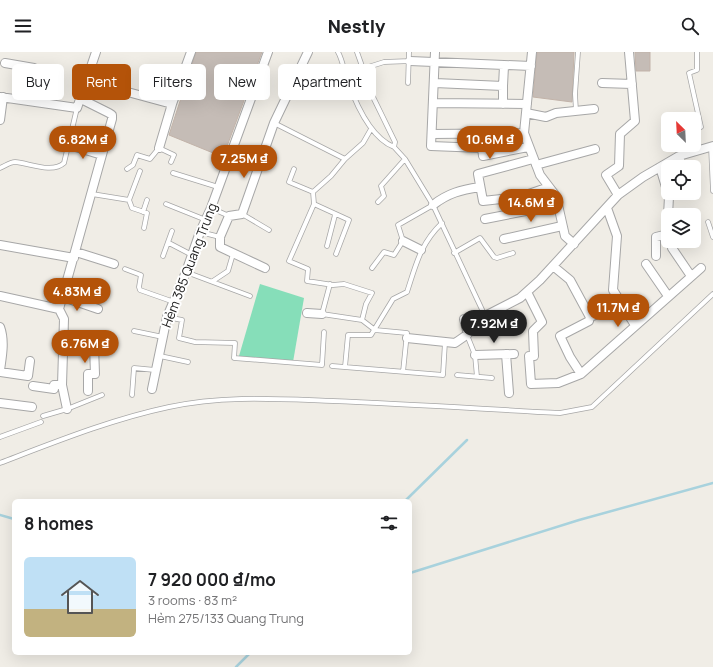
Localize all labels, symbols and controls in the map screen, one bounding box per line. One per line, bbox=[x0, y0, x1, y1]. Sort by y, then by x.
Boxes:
text: Nestly bbox=[328, 14, 385, 38]
icon: menu bbox=[12, 15, 34, 37]
icon: search bbox=[679, 15, 701, 37]
chip: Buy bbox=[12, 64, 64, 100]
chip: Rent bbox=[72, 64, 131, 100]
chip: Filters bbox=[139, 64, 206, 100]
chip: New bbox=[214, 64, 270, 100]
chip: Apartment bbox=[278, 64, 376, 100]
north arrow bbox=[661, 112, 701, 152]
map controls bbox=[661, 112, 701, 248]
pin: 6.82M ₫ bbox=[46, 126, 120, 160]
pin: 10.6M ₫ bbox=[453, 126, 527, 160]
text: 6.82M ₫ bbox=[58, 130, 108, 148]
text: 10.6M ₫ bbox=[466, 130, 514, 148]
pin: 7.25M ₫ bbox=[207, 145, 281, 179]
text: 7.25M ₫ bbox=[220, 149, 268, 167]
button: locate bbox=[661, 160, 701, 200]
pin: 14.6M ₫ bbox=[494, 189, 568, 223]
text: 14.6M ₫ bbox=[507, 193, 555, 211]
street label: Hẻm 385 Quang Trung bbox=[157, 200, 221, 330]
button: layers bbox=[661, 208, 701, 248]
pin: 4.83M ₫ bbox=[40, 278, 114, 312]
text: 4.83M ₫ bbox=[53, 282, 101, 300]
pin: 11.7M ₫ bbox=[581, 294, 655, 328]
text: 11.7M ₫ bbox=[596, 298, 640, 316]
pin: 7.92M ₫ bbox=[457, 310, 531, 344]
text: 7.92M ₫ bbox=[470, 314, 518, 332]
pin: 6.76M ₫ bbox=[48, 330, 122, 364]
text: 6.76M ₫ bbox=[61, 334, 109, 352]
text: 8 homes bbox=[24, 512, 94, 535]
icon: filters bbox=[378, 512, 400, 534]
text: 7 920 000 ₫/mo bbox=[148, 568, 276, 591]
icon: home bbox=[56, 573, 104, 621]
text: 3 rooms · 83 m² bbox=[148, 591, 237, 609]
text: Hẻm 275/133 Quang Trung bbox=[148, 609, 304, 627]

